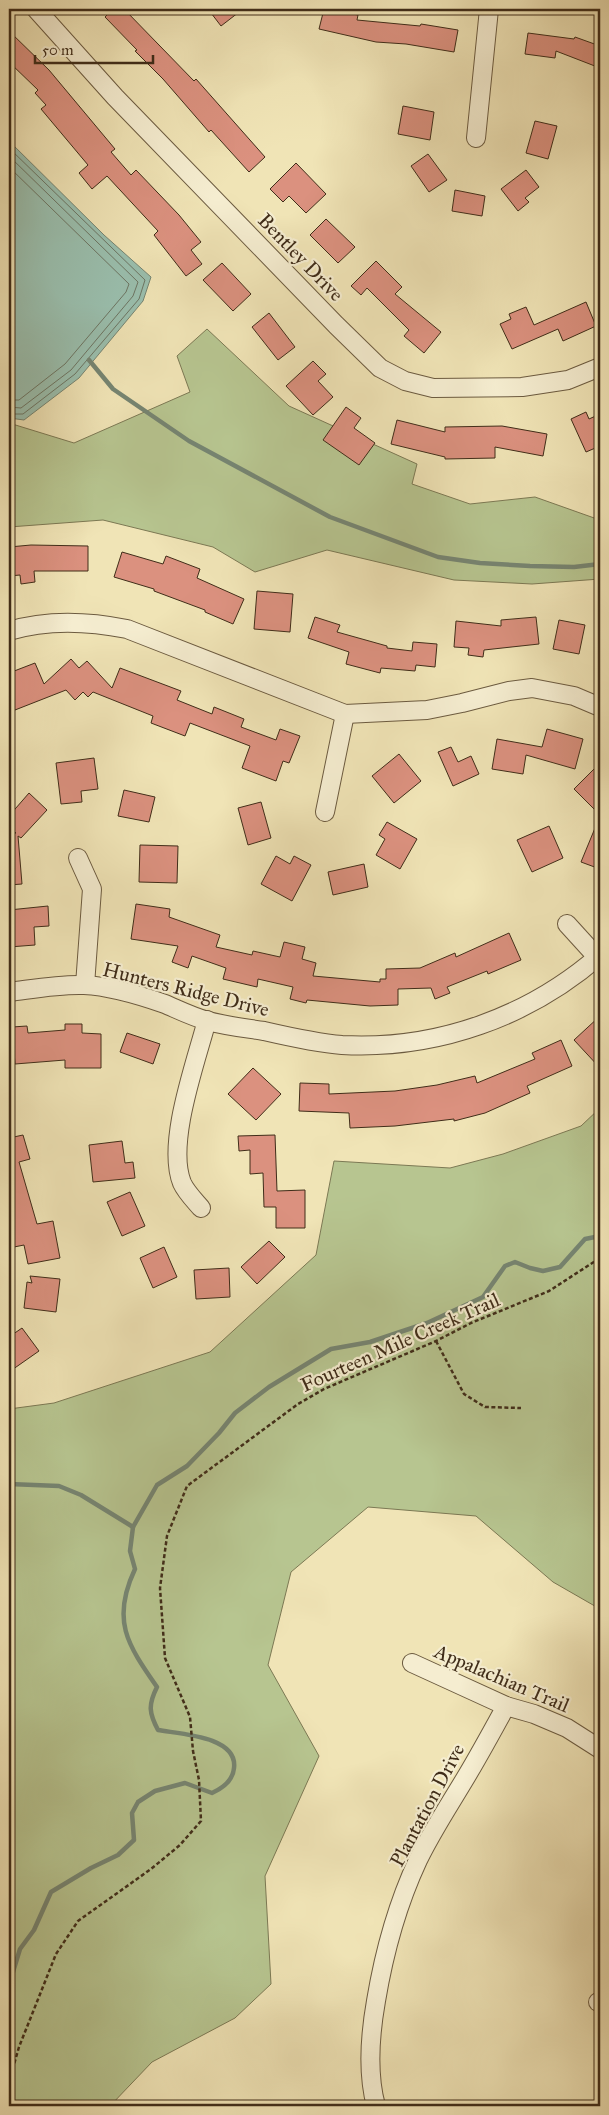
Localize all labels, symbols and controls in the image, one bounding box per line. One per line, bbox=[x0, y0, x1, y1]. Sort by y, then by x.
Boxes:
scale bar bbox=[35, 32, 152, 64]
text: 50 m bbox=[42, 41, 74, 59]
street label: Bentley Drive bbox=[253, 208, 349, 306]
street label: Hunters Ridge Drive bbox=[100, 957, 272, 1022]
street label: Fourteen Mile Creek Trail bbox=[297, 1287, 504, 1397]
street label: Appalachian Trail bbox=[430, 1638, 574, 1718]
street label: Plantation Drive bbox=[385, 1739, 469, 1871]

